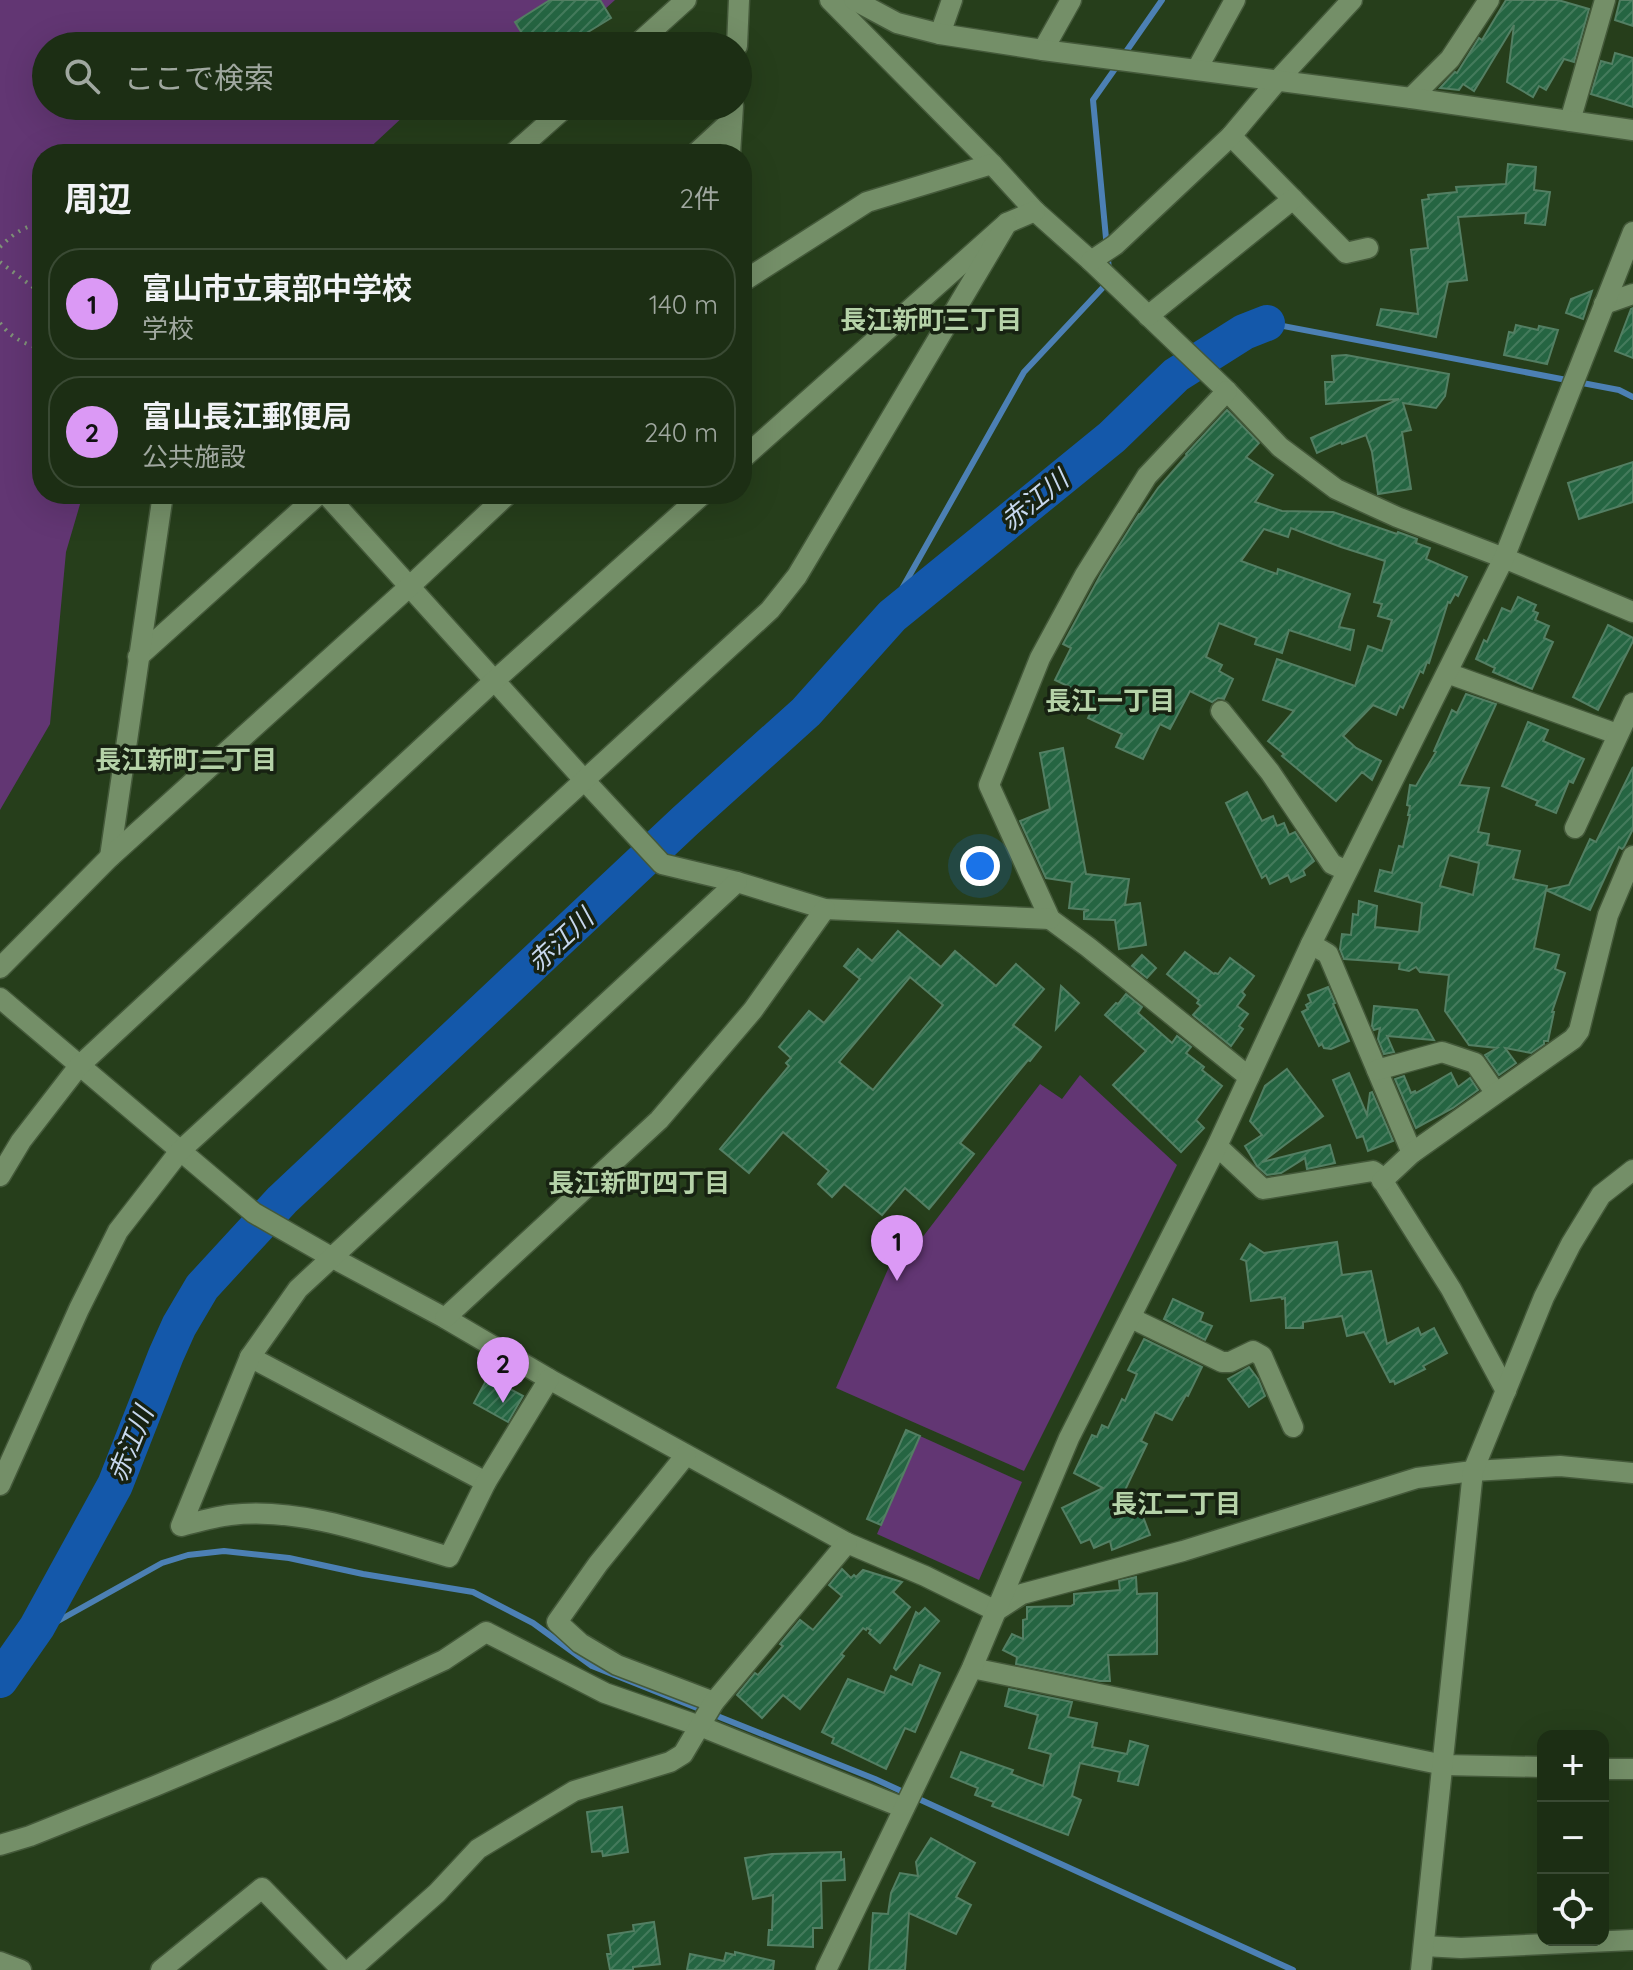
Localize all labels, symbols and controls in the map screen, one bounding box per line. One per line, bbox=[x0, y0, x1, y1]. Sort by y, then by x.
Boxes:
search box bbox=[32, 32, 752, 120]
icon: search bbox=[60, 54, 104, 98]
text: ここで検索 bbox=[124, 59, 274, 97]
text: 周辺 bbox=[64, 177, 132, 220]
text: 2件 bbox=[680, 182, 720, 215]
text: 富山市立東部中学校 bbox=[142, 269, 412, 307]
text: 1 bbox=[87, 288, 97, 321]
text: 140 m bbox=[649, 288, 718, 321]
district label: 長江新町三丁目 bbox=[840, 303, 1022, 336]
text: 学校 bbox=[142, 312, 194, 345]
text: 富山長江郵便局 bbox=[142, 397, 352, 435]
text: 2 bbox=[85, 416, 99, 449]
text: 240 m bbox=[644, 416, 718, 449]
text: 公共施設 bbox=[142, 440, 246, 473]
water label: 赤江川 bbox=[993, 461, 1077, 537]
district label: 長江一丁目 bbox=[1045, 684, 1175, 717]
district label: 長江新町二丁目 bbox=[95, 743, 277, 776]
your location bbox=[960, 846, 1000, 886]
water label: 赤江川 bbox=[520, 899, 602, 979]
district label: 長江新町四丁目 bbox=[548, 1166, 730, 1199]
pin: 1 bbox=[871, 1215, 923, 1281]
pin: 2 bbox=[477, 1337, 529, 1403]
water label: 赤江川 bbox=[100, 1399, 161, 1486]
district label: 長江二丁目 bbox=[1111, 1487, 1241, 1520]
map controls bbox=[1537, 1730, 1609, 1946]
button: + bbox=[1537, 1730, 1609, 1802]
button: − bbox=[1537, 1802, 1609, 1874]
button: locate bbox=[1537, 1874, 1609, 1946]

